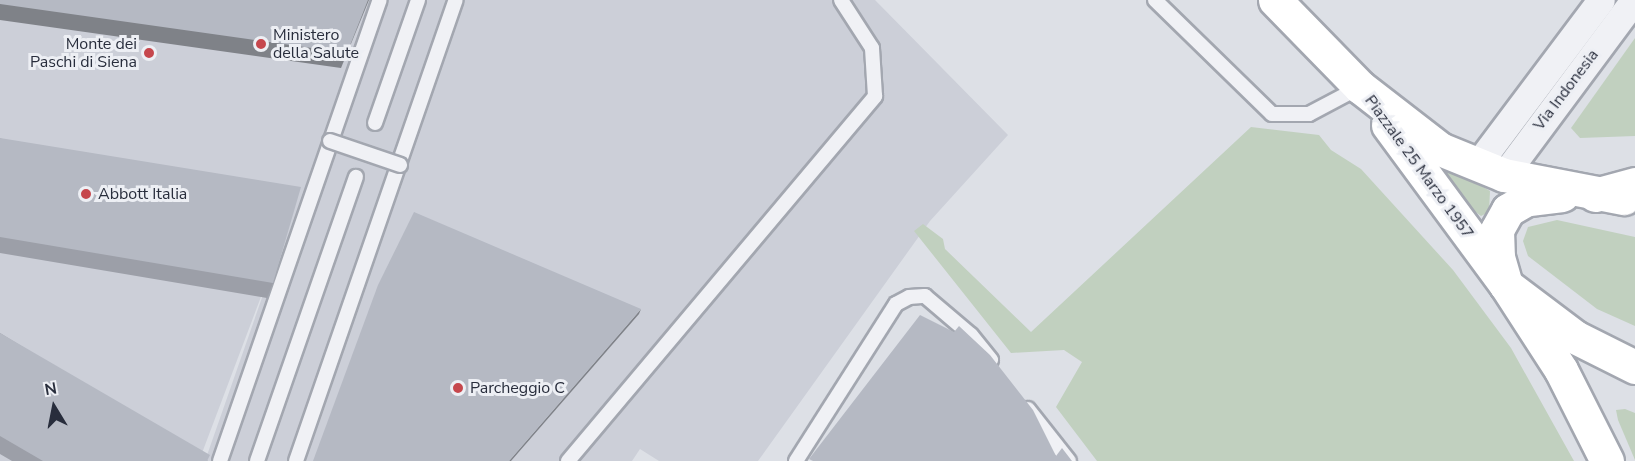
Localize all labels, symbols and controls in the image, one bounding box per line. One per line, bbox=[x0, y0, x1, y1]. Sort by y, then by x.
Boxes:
place label: Ministero della Salute bbox=[273, 25, 359, 63]
place label: Monte dei Paschi di Siena bbox=[30, 34, 137, 72]
marker: Ministero della Salute bbox=[254, 37, 268, 51]
marker: Monte dei Paschi di Siena bbox=[142, 46, 156, 60]
street label: Via Indonesia bbox=[1529, 46, 1603, 134]
street label: Piazzale 25 Marzo 1957 bbox=[1360, 91, 1478, 243]
place label: Abbott Italia bbox=[98, 184, 187, 204]
marker: Abbott Italia bbox=[79, 187, 93, 201]
north arrow bbox=[24, 377, 84, 437]
text: N bbox=[43, 377, 59, 401]
place label: Parcheggio C bbox=[470, 378, 565, 398]
marker: Parcheggio C bbox=[451, 381, 465, 395]

